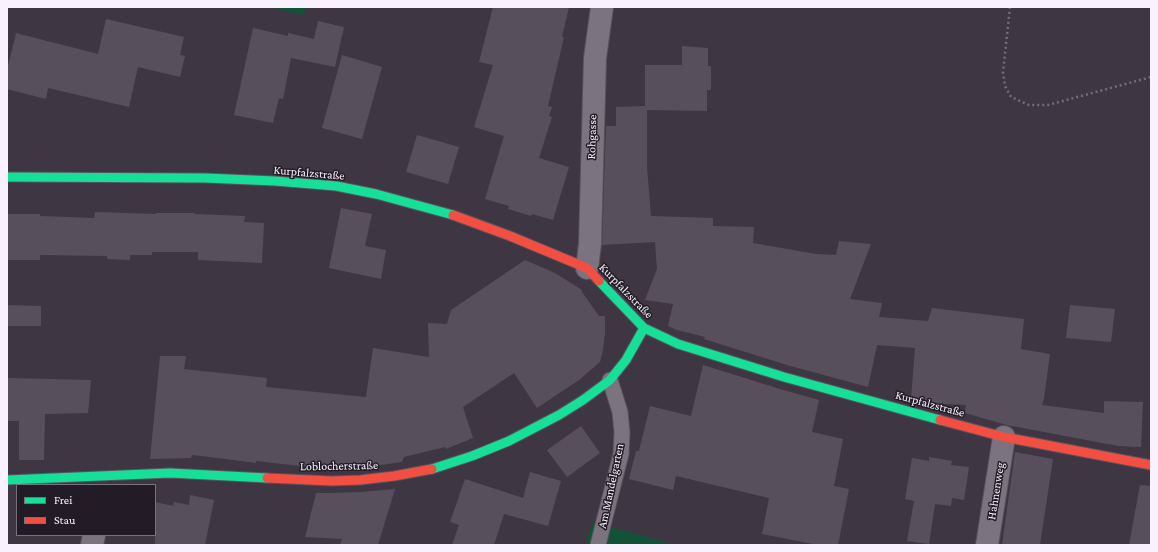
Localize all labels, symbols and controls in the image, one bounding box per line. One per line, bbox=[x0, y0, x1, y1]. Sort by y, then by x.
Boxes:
street label: Rohgasse bbox=[584, 114, 600, 160]
street label: Kurpfalzstraße bbox=[273, 163, 345, 183]
street label: Kurpfalzstraße bbox=[596, 260, 656, 322]
street label: Kurpfalzstraße bbox=[894, 388, 966, 420]
street label: Am Mandelgarten bbox=[595, 442, 627, 530]
street label: Loblocherstraße bbox=[300, 458, 378, 474]
street label: Hahnenweg bbox=[984, 461, 1008, 521]
legend bbox=[16, 484, 156, 536]
text: Frei bbox=[54, 493, 72, 507]
text: Stau bbox=[54, 513, 75, 527]

